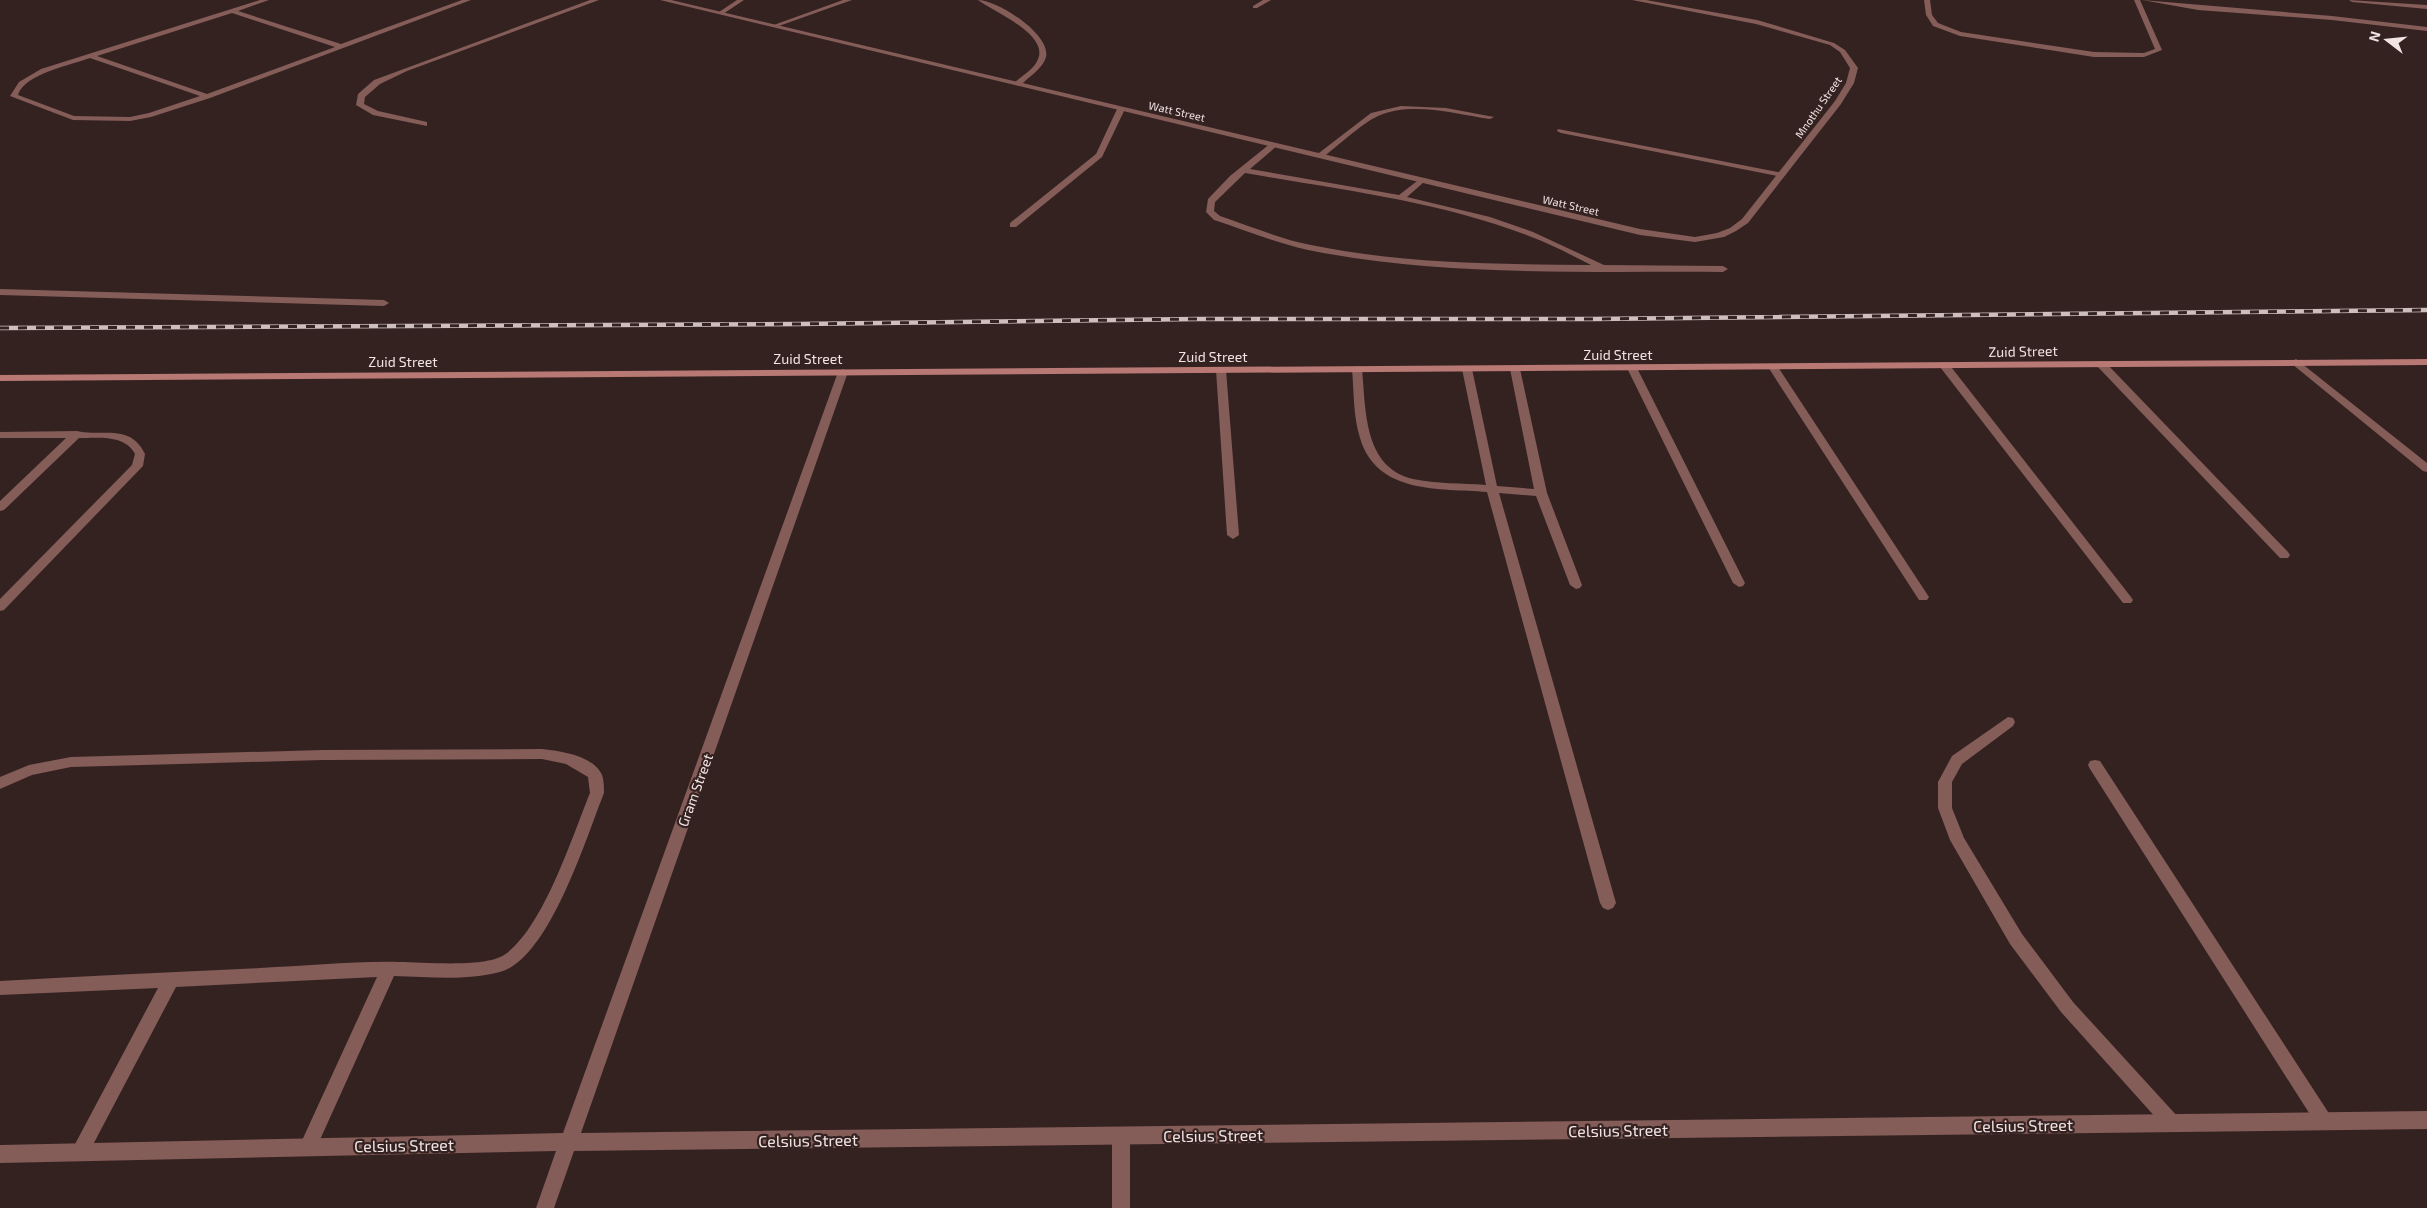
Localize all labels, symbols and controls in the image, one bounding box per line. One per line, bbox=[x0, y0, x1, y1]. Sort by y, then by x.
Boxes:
north arrow bbox=[2362, 15, 2412, 65]
text: N bbox=[2364, 29, 2384, 43]
street label: Mnothu Street bbox=[1792, 74, 1844, 140]
street label: Watt Street bbox=[1147, 98, 1207, 124]
street label: Watt Street bbox=[1541, 192, 1601, 218]
street label: Zuid Street bbox=[1988, 342, 2058, 360]
street label: Zuid Street bbox=[1583, 346, 1653, 363]
street label: Zuid Street bbox=[1178, 348, 1248, 365]
street label: Zuid Street bbox=[773, 350, 843, 367]
street label: Zuid Street bbox=[368, 353, 438, 370]
street label: Gram Street bbox=[674, 751, 716, 829]
street label: Celsius Street bbox=[1973, 1115, 2073, 1135]
street label: Celsius Street bbox=[1568, 1120, 1668, 1140]
street label: Celsius Street bbox=[1163, 1125, 1263, 1145]
street label: Celsius Street bbox=[758, 1130, 858, 1150]
street label: Celsius Street bbox=[354, 1135, 454, 1155]

